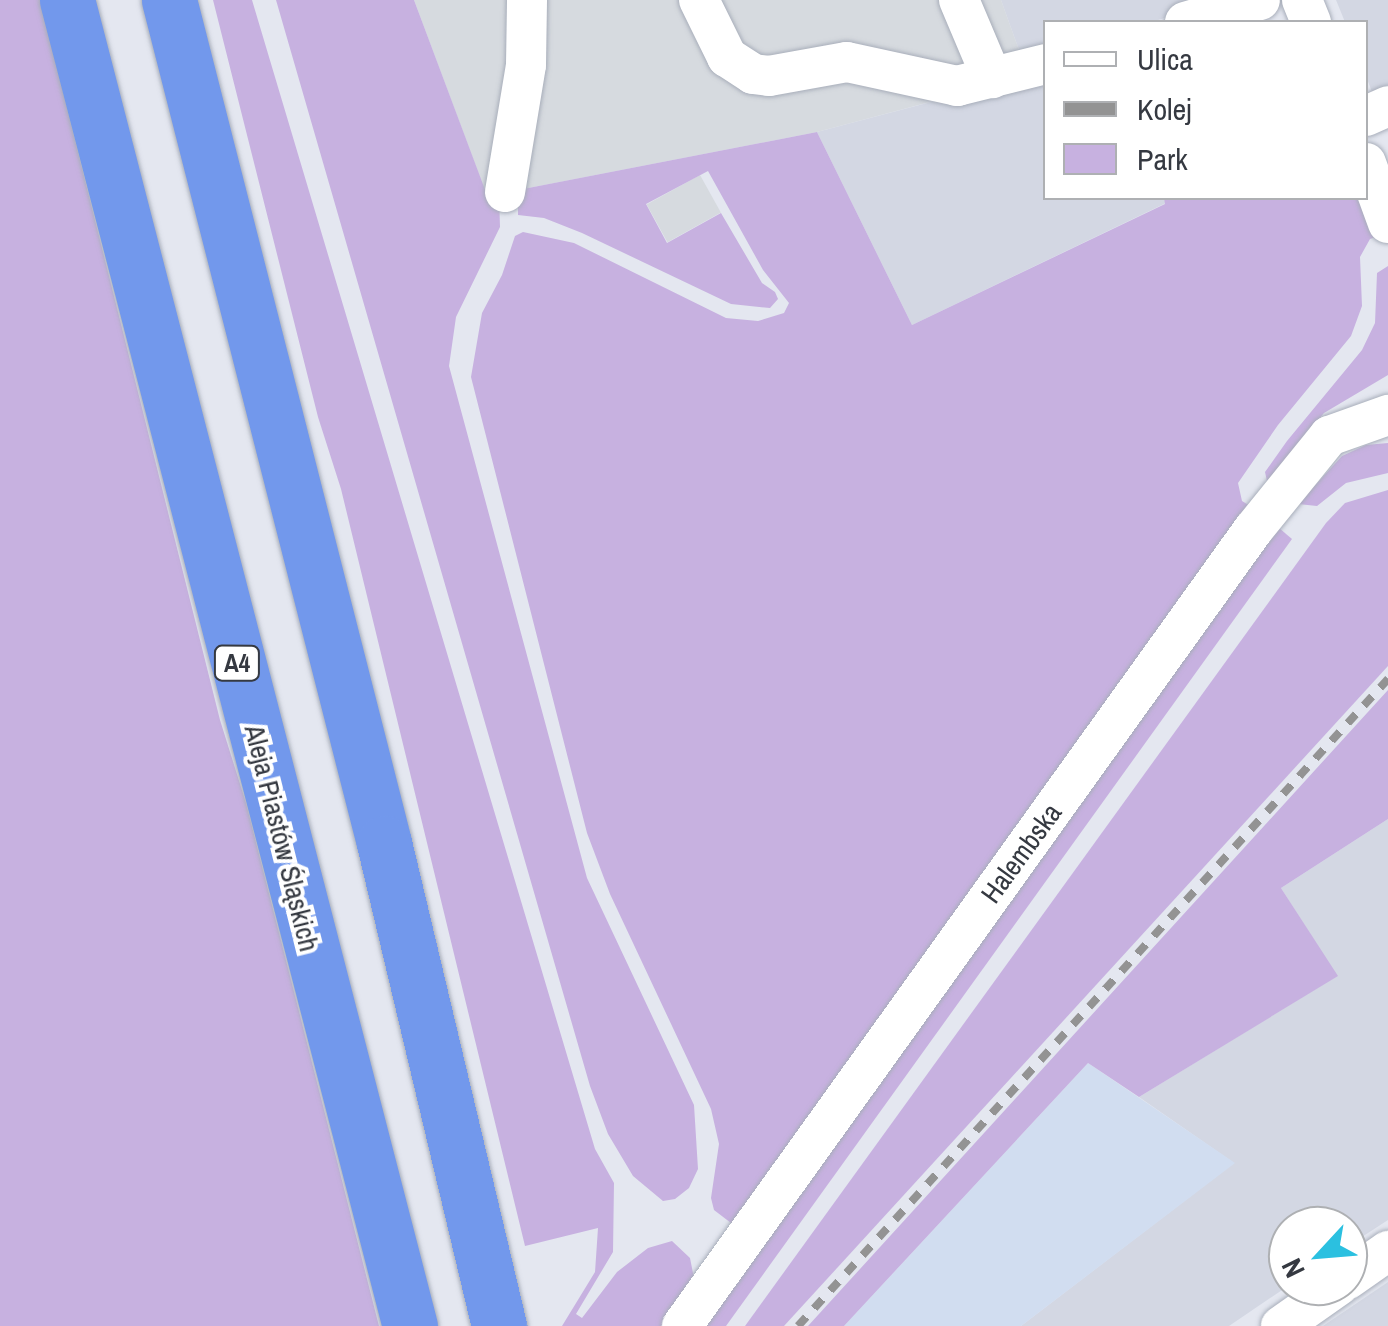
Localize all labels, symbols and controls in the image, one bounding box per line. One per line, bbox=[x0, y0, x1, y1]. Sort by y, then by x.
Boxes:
legend bbox=[1043, 20, 1368, 200]
text: Ulica bbox=[1137, 39, 1193, 79]
text: Kolej bbox=[1137, 89, 1192, 129]
text: Park bbox=[1137, 139, 1188, 179]
road number: A4 bbox=[212, 643, 262, 683]
street label: Aleja Piastów Śląskich bbox=[238, 721, 326, 955]
street label: Halembska bbox=[974, 797, 1068, 909]
north arrow bbox=[1268, 1206, 1368, 1306]
text: N bbox=[1272, 1253, 1314, 1284]

